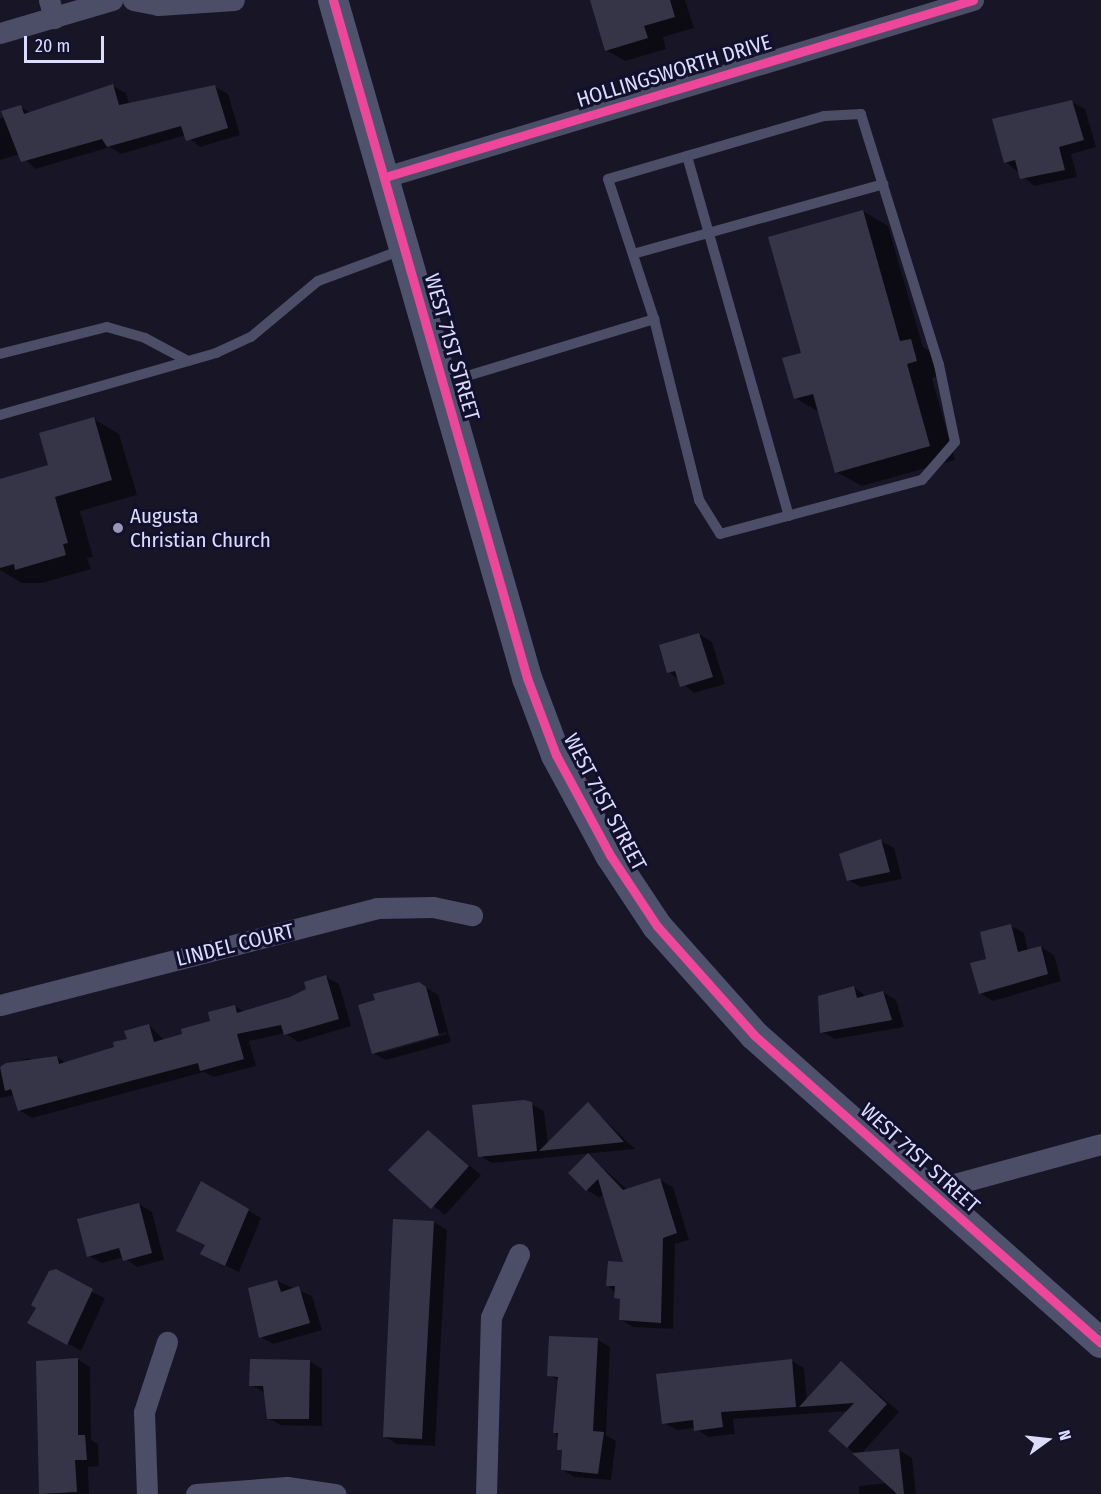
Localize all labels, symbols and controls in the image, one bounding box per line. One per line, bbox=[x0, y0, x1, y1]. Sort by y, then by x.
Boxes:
scale bar bbox=[27, 24, 106, 62]
street label: HOLLINGSWORTH DRIVE bbox=[574, 29, 774, 113]
text: 20 m bbox=[35, 35, 70, 57]
street label: WEST 71ST STREET bbox=[419, 271, 485, 423]
place label: Augusta Christian Church bbox=[130, 503, 271, 553]
marker: Augusta Christian Church bbox=[111, 521, 125, 535]
street label: WEST 71ST STREET bbox=[558, 729, 652, 875]
street label: LINDEL COURT bbox=[174, 918, 296, 972]
street label: WEST 71ST STREET bbox=[855, 1098, 985, 1218]
north arrow bbox=[1017, 1410, 1077, 1470]
text: N bbox=[1054, 1428, 1075, 1442]

